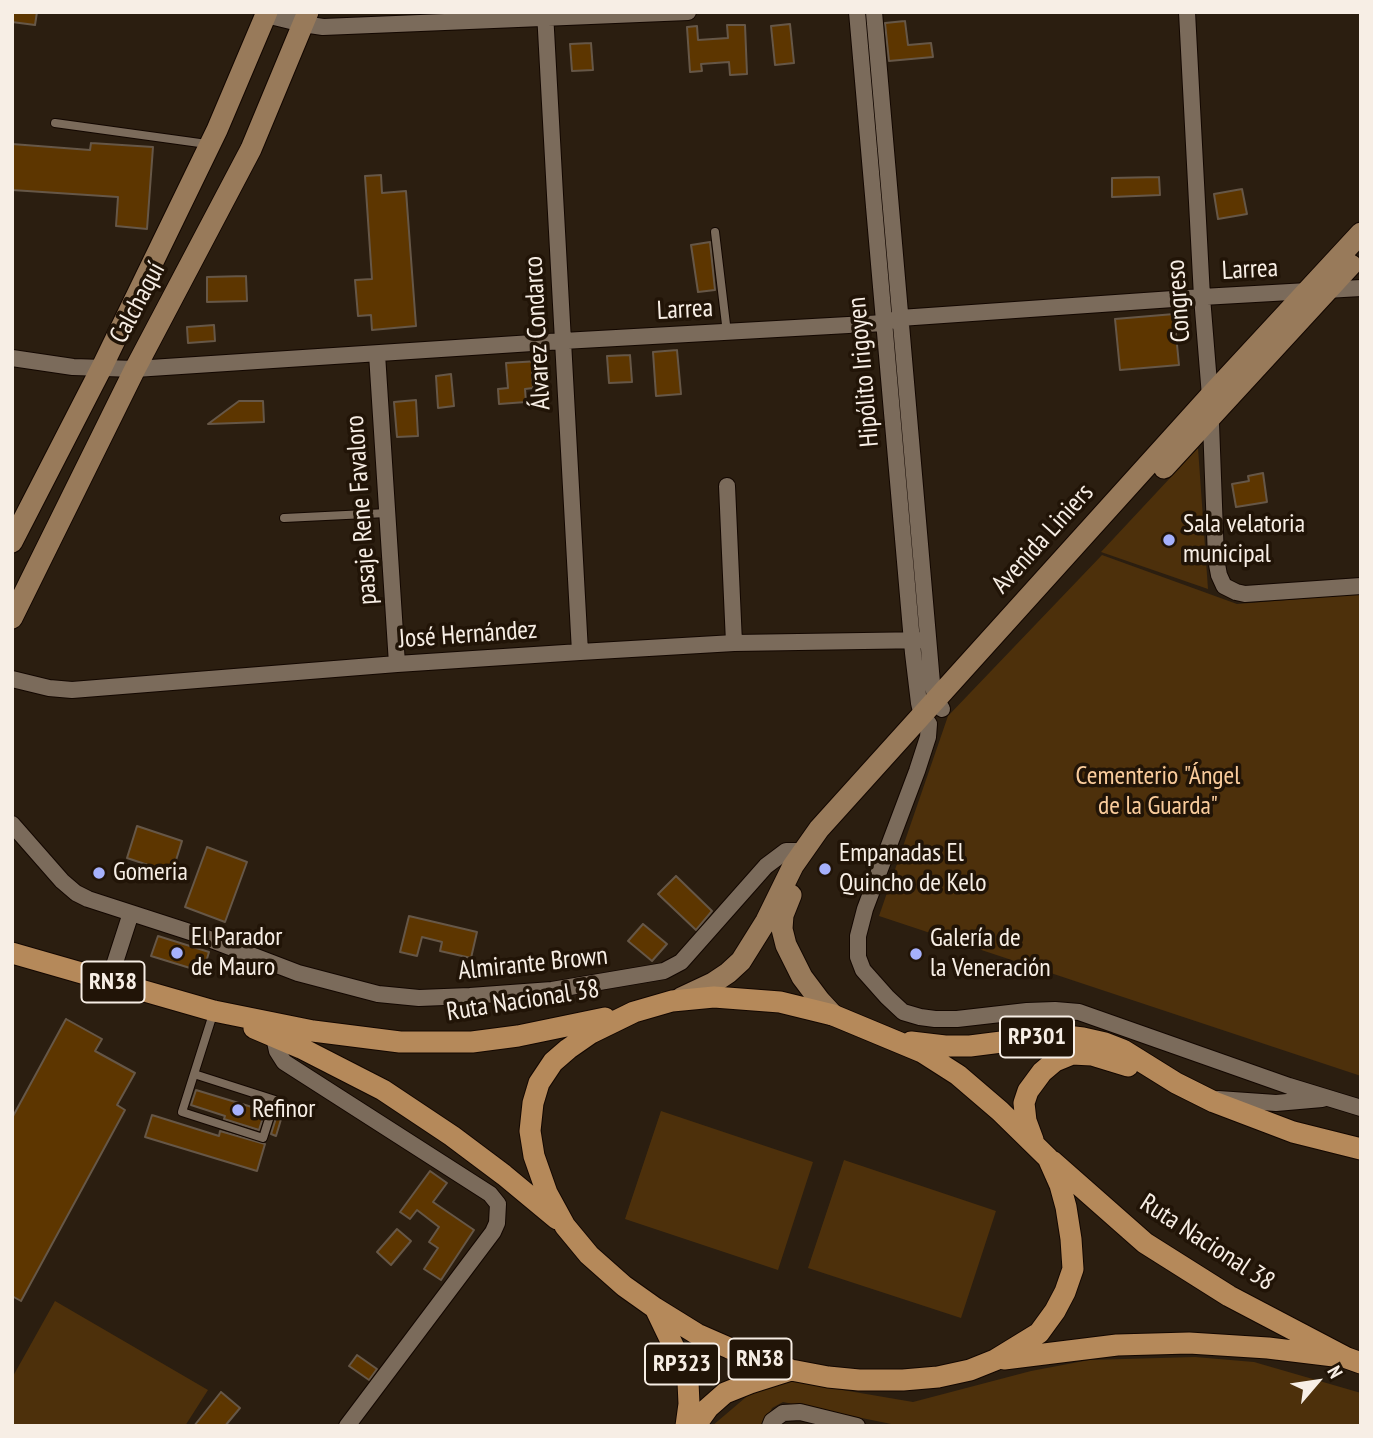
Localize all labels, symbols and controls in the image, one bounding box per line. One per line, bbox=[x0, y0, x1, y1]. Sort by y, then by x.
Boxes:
street label: Larrea bbox=[1221, 253, 1279, 287]
street label: Álvarez Condarco bbox=[518, 255, 558, 411]
street label: Calchaquí bbox=[104, 257, 172, 349]
street label: Congreso bbox=[1161, 259, 1197, 343]
street label: Larrea bbox=[656, 293, 714, 327]
street label: Hipólito Irigoyen bbox=[842, 296, 886, 448]
street label: pasaje Rene Favaloro bbox=[340, 414, 384, 606]
street label: Avenida Liniers bbox=[986, 478, 1100, 600]
place label: Sala velatoria municipal bbox=[1183, 509, 1305, 570]
marker: Sala velatoria municipal bbox=[1161, 532, 1177, 548]
street label: José Hernández bbox=[398, 615, 538, 655]
park label: Cementerio "Ángel de la Guarda" bbox=[1076, 761, 1240, 822]
place label: Empanadas El Quincho de Kelo bbox=[839, 838, 986, 900]
place label: Gomeria bbox=[113, 857, 188, 889]
marker: Empanadas El Quincho de Kelo bbox=[817, 861, 833, 877]
marker: Gomeria bbox=[91, 865, 107, 881]
place label: El Parador de Mauro bbox=[191, 922, 282, 984]
place label: Galería de la Veneración bbox=[930, 923, 1051, 984]
street label: Almirante Brown bbox=[457, 941, 609, 987]
marker: El Parador de Mauro bbox=[169, 945, 185, 961]
marker: Galería de la Veneración bbox=[908, 946, 924, 962]
road number: RN38 bbox=[82, 962, 144, 1002]
street label: Ruta Nacional 38 bbox=[444, 974, 602, 1028]
road number: RP301 bbox=[1000, 1016, 1074, 1058]
place label: Refinor bbox=[252, 1094, 315, 1126]
marker: Refinor bbox=[230, 1102, 246, 1118]
street label: Ruta Nacional 38 bbox=[1134, 1188, 1280, 1298]
road number: RN38 bbox=[728, 1338, 792, 1380]
road number: RP323 bbox=[645, 1344, 719, 1384]
north arrow bbox=[1282, 1347, 1352, 1417]
text: N bbox=[1322, 1362, 1348, 1382]

